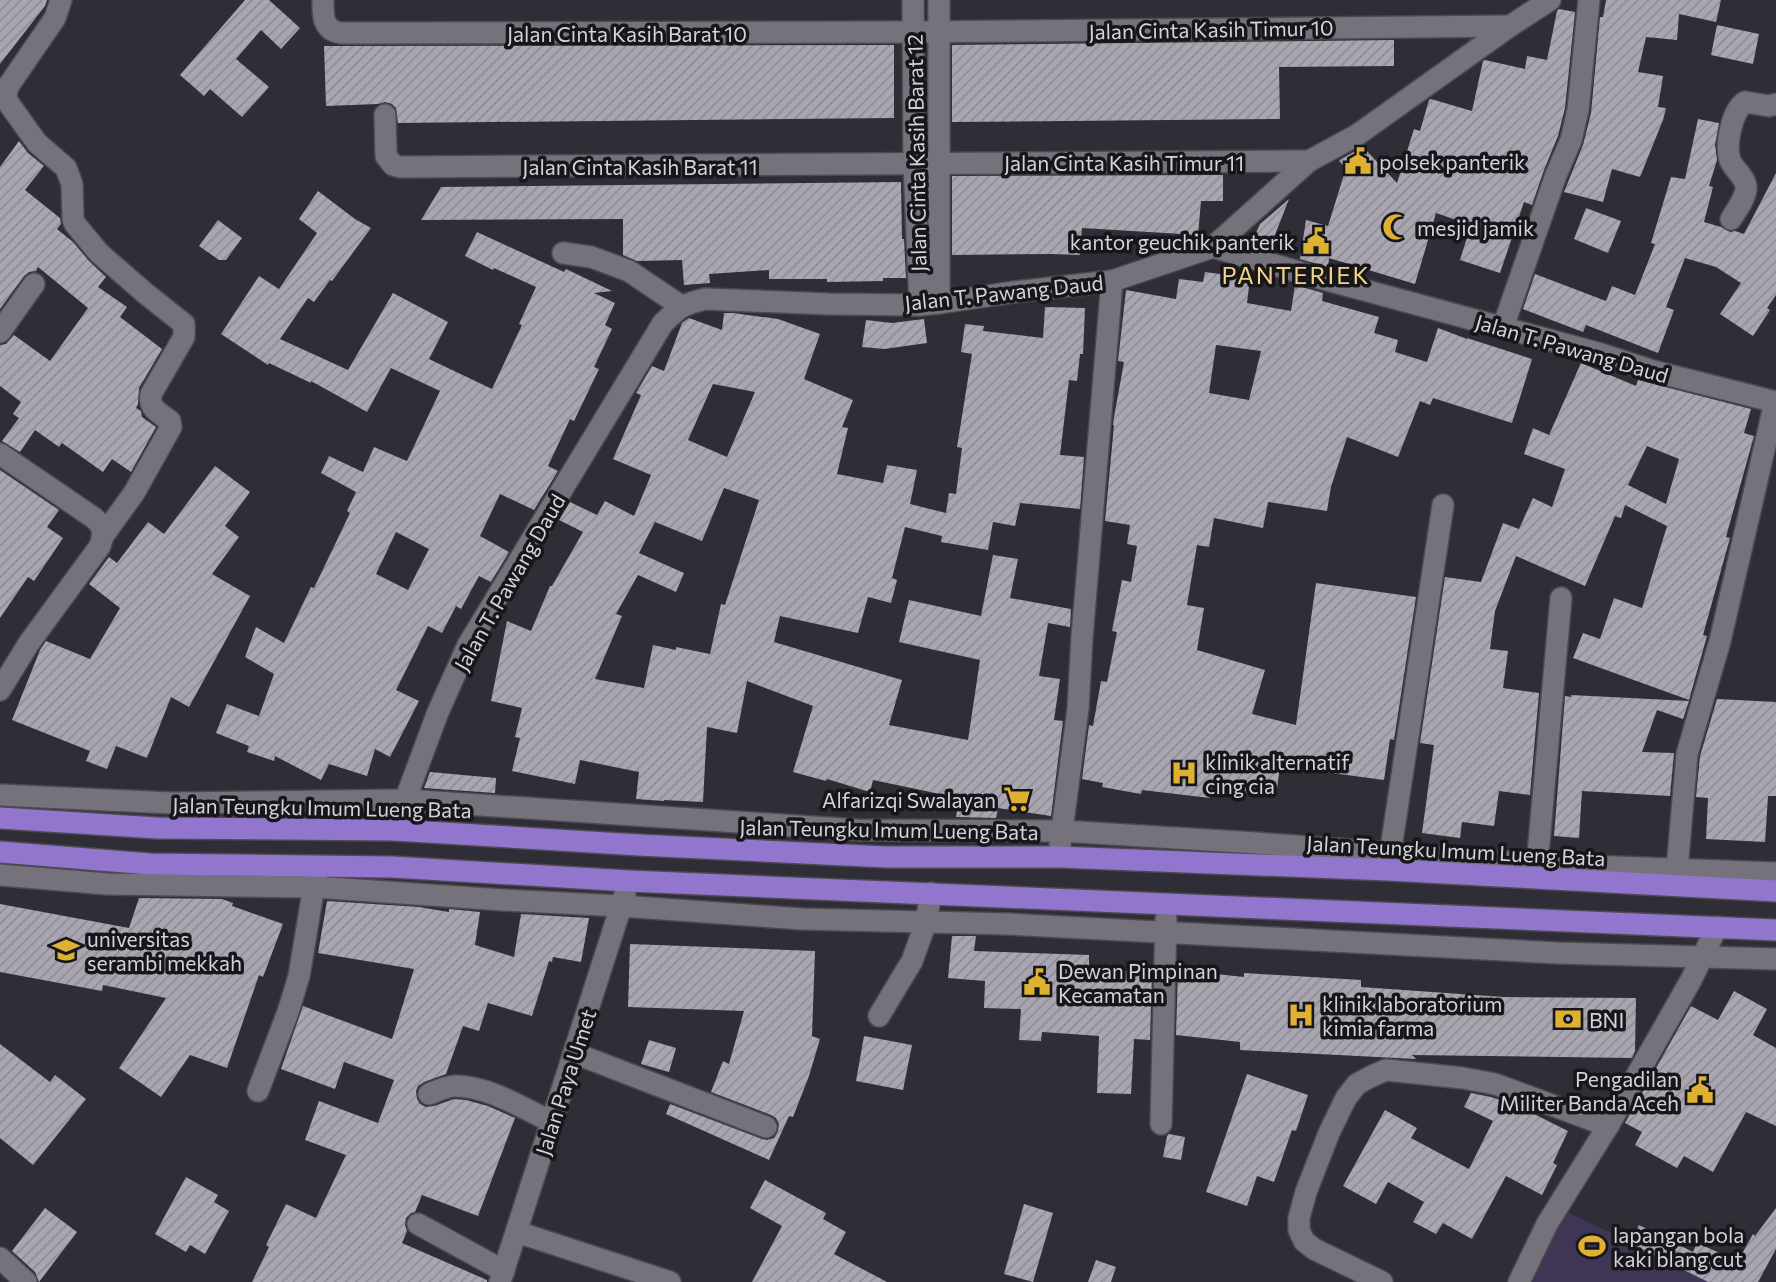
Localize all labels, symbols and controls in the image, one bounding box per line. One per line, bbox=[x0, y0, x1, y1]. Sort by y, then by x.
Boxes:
street label: Jalan Cinta Kasih Timur 10 bbox=[1088, 14, 1334, 44]
street label: Jalan Cinta Kasih Barat 10 bbox=[507, 21, 747, 46]
street label: Jalan Cinta Kasih Barat 12 bbox=[901, 34, 931, 272]
public building icon: polsek panterik bbox=[1343, 146, 1373, 176]
place label: polsek panterik bbox=[1379, 149, 1525, 174]
street label: Jalan Cinta Kasih Timur 11 bbox=[1004, 150, 1244, 175]
street label: Jalan Cinta Kasih Barat 11 bbox=[522, 154, 758, 179]
mosque icon: mesjid jamik bbox=[1381, 212, 1411, 242]
place label: mesjid jamik bbox=[1417, 215, 1534, 240]
public building icon: kantor geuchik panterik bbox=[1301, 226, 1331, 256]
place label: kantor geuchik panterik bbox=[1070, 229, 1295, 254]
district label: PANTERIEK bbox=[1221, 260, 1371, 289]
street label: Jalan T. Pawang Daud bbox=[903, 269, 1105, 315]
street label: Jalan T. Pawang Daud bbox=[1473, 308, 1671, 388]
street label: Jalan T. Pawang Daud bbox=[448, 489, 570, 675]
place label: klinik alternatif cing cia bbox=[1205, 749, 1350, 798]
hospital icon: klinik alternatif cing cia bbox=[1169, 758, 1199, 788]
supermarket icon: Alfarizqi Swalayan bbox=[1002, 784, 1032, 814]
place label: Alfarizqi Swalayan bbox=[822, 787, 996, 812]
street label: Jalan Teungku Imum Lueng Bata bbox=[172, 792, 472, 822]
street label: Jalan Teungku Imum Lueng Bata bbox=[739, 814, 1039, 844]
street label: Jalan Teungku Imum Lueng Bata bbox=[1306, 830, 1606, 870]
place label: universitas serambi mekkah bbox=[87, 926, 242, 975]
school or university icon: universitas serambi mekkah bbox=[51, 935, 81, 965]
place label: Dewan Pimpinan Kecamatan bbox=[1058, 958, 1218, 1007]
public building icon: Dewan Pimpinan Kecamatan bbox=[1022, 967, 1052, 997]
place label: klinik laboratorium kimia farma bbox=[1322, 991, 1502, 1040]
hospital icon: klinik laboratorium kimia farma bbox=[1286, 1000, 1316, 1030]
bank icon: BNI bbox=[1553, 1004, 1583, 1034]
street label: Jalan Paya Umet bbox=[530, 1006, 600, 1158]
place label: BNI bbox=[1589, 1007, 1624, 1032]
place label: Pengadilan Militer Banda Aceh bbox=[1500, 1066, 1679, 1115]
public building icon: Pengadilan Militer Banda Aceh bbox=[1685, 1075, 1715, 1105]
place label: lapangan bola kaki blang cut bbox=[1613, 1222, 1744, 1271]
sports icon: lapangan bola kaki blang cut bbox=[1577, 1231, 1607, 1261]

